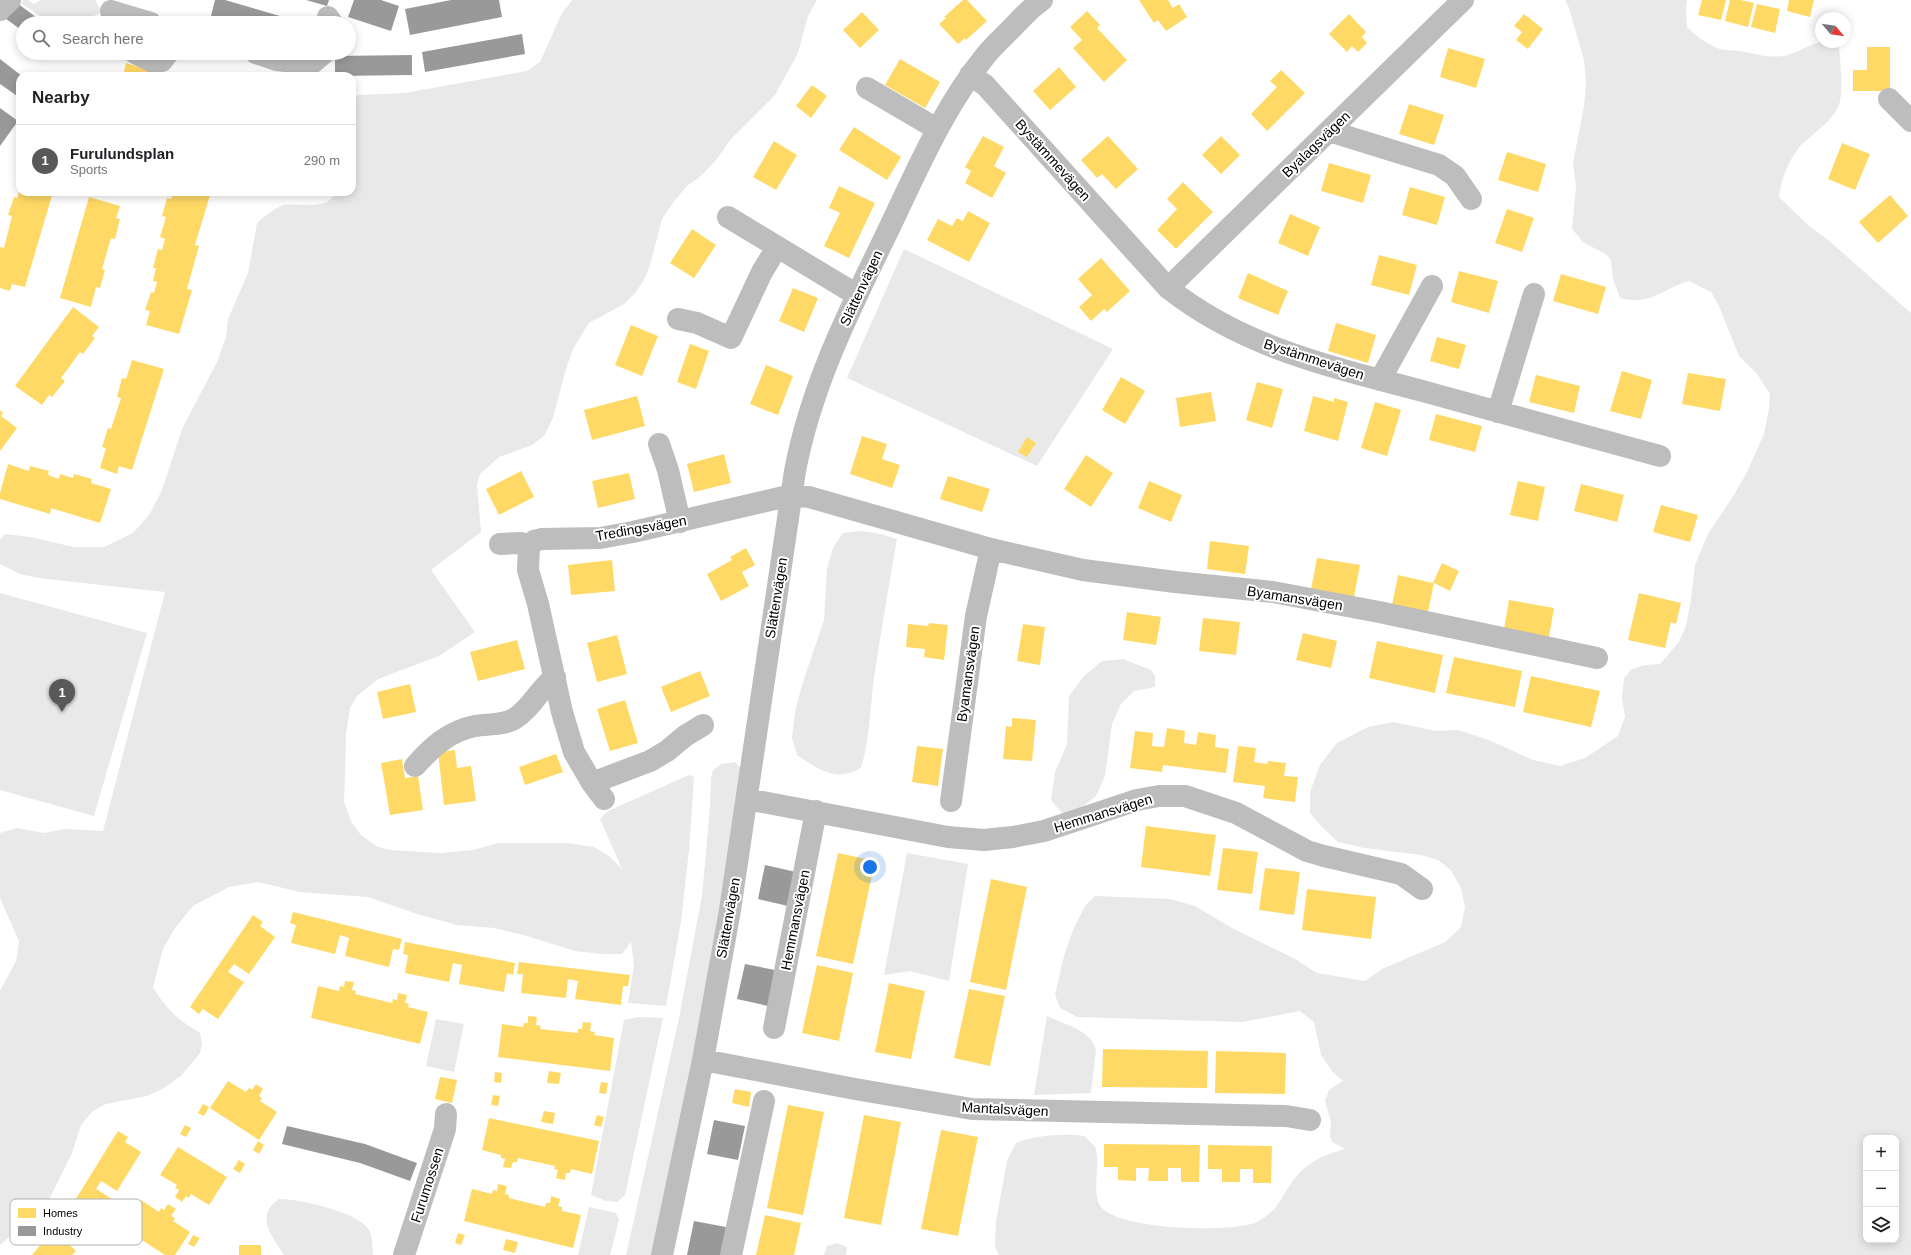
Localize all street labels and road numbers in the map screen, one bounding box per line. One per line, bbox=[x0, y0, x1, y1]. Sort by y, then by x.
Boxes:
street label: Byalagsvägen bbox=[1279, 108, 1353, 180]
street label: Bystämmevägen bbox=[1012, 116, 1094, 204]
street label: Slättenvägen bbox=[836, 248, 886, 328]
street label: Bystämmevägen bbox=[1262, 335, 1366, 383]
street label: Tredingsvägen bbox=[594, 512, 688, 544]
street label: Slättenvägen bbox=[762, 556, 790, 640]
street label: Byamansvägen bbox=[1246, 583, 1344, 613]
street label: Byamansvägen bbox=[953, 625, 983, 723]
street label: Hemmansvägen bbox=[1052, 790, 1154, 836]
street label: Hemmansvägen bbox=[777, 868, 813, 972]
street label: Slättenvägen bbox=[713, 876, 743, 960]
street label: Mantalsvägen bbox=[961, 1099, 1049, 1119]
street label: Furumossen bbox=[407, 1146, 447, 1224]

